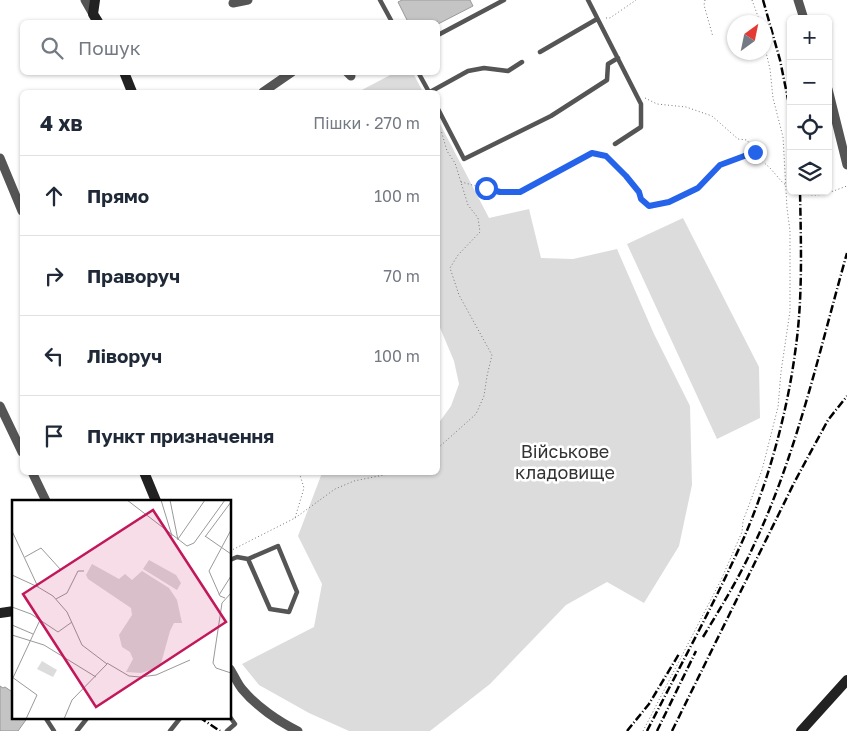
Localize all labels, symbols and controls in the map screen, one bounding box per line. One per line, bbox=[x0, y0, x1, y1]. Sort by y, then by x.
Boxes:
north arrow bbox=[727, 15, 772, 60]
map controls bbox=[787, 15, 832, 195]
button: + bbox=[787, 15, 832, 60]
search box bbox=[20, 20, 440, 75]
icon: search bbox=[38, 34, 66, 62]
text: Пошук bbox=[78, 36, 141, 59]
button: − bbox=[787, 60, 832, 105]
button: locate bbox=[787, 105, 832, 150]
text: 4 хв bbox=[40, 110, 83, 136]
text: Пішки · 270 m bbox=[313, 113, 420, 133]
route end bbox=[744, 141, 767, 164]
button: layers bbox=[787, 150, 832, 195]
route start bbox=[475, 177, 498, 200]
icon: ahead bbox=[40, 182, 68, 210]
text: Прямо bbox=[87, 184, 149, 207]
text: 100 m bbox=[374, 186, 420, 206]
icon: right bbox=[40, 262, 68, 290]
text: Праворуч bbox=[87, 264, 180, 287]
text: 70 m bbox=[383, 266, 420, 286]
icon: left bbox=[40, 342, 68, 370]
text: Ліворуч bbox=[87, 344, 162, 367]
text: 100 m bbox=[374, 346, 420, 366]
icon: arrive bbox=[40, 422, 68, 450]
text: Пункт призначення bbox=[87, 424, 274, 447]
park label: Військове кладовище bbox=[515, 440, 615, 483]
inset map bbox=[12, 500, 231, 718]

